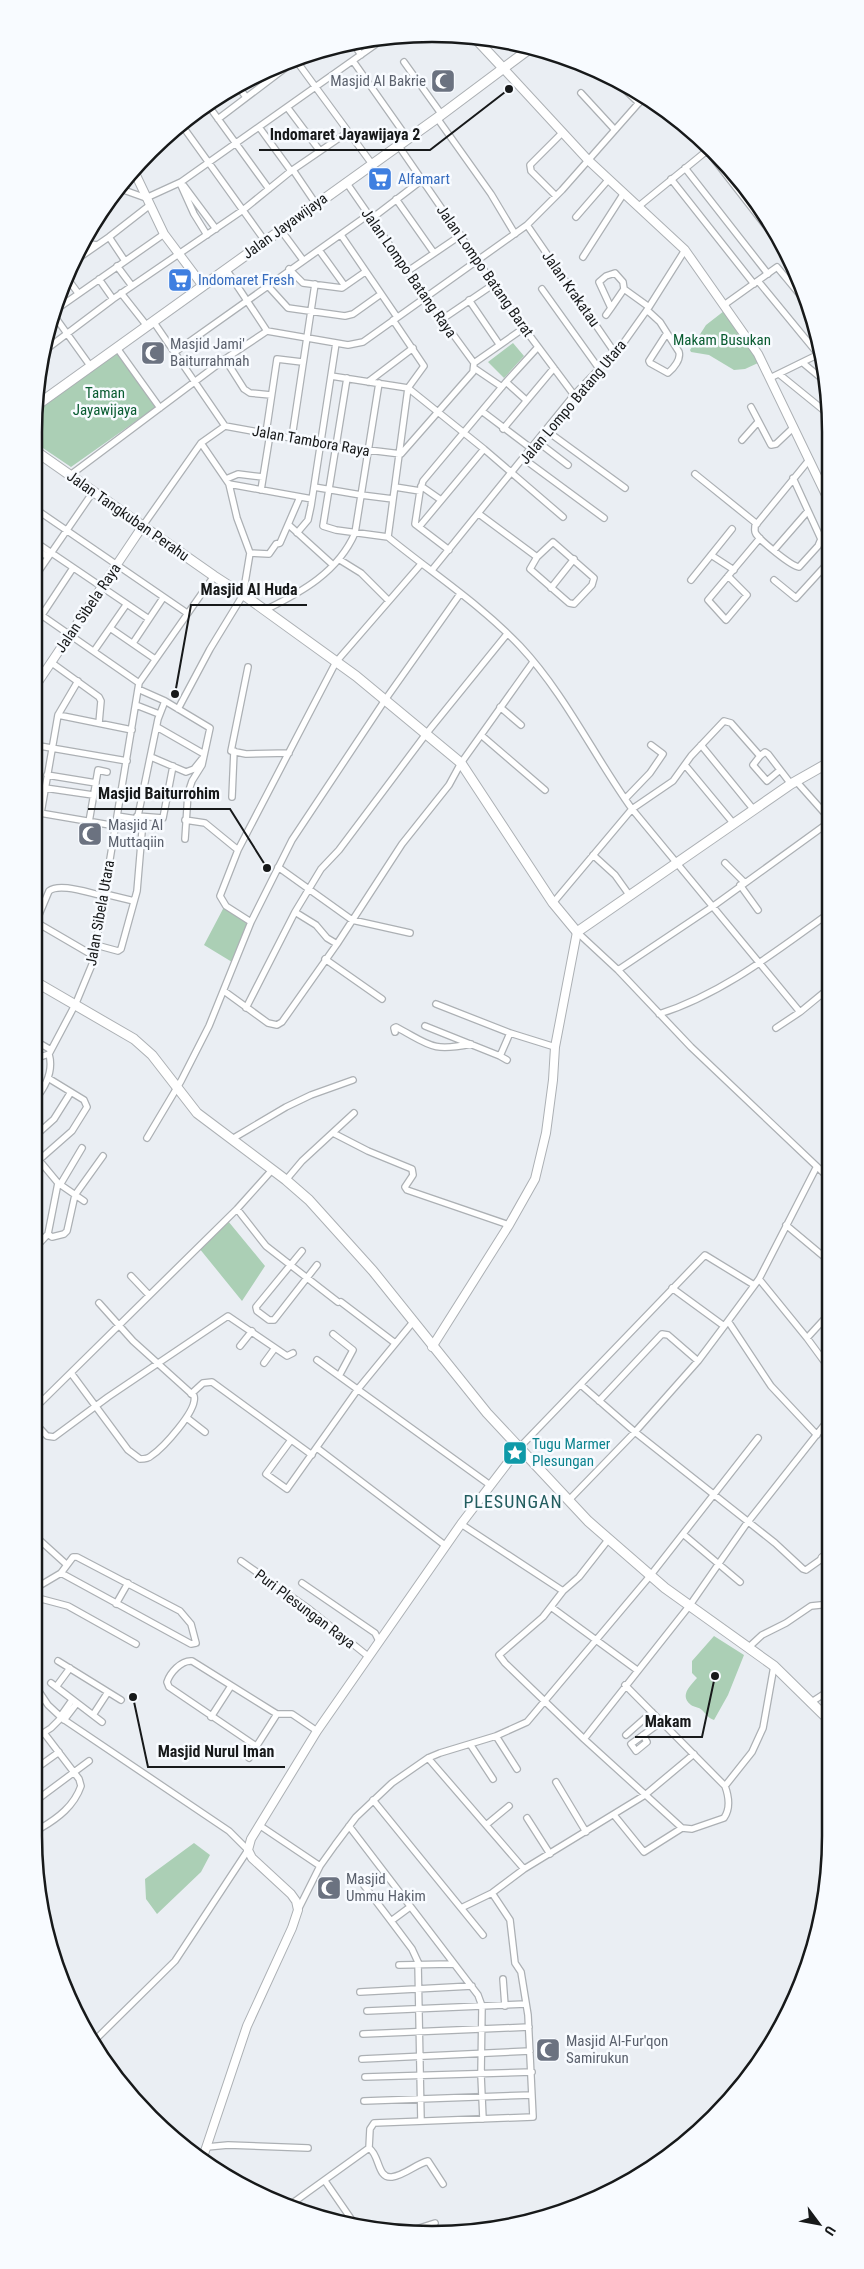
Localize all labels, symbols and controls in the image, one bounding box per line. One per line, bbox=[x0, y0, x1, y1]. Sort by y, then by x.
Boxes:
mosque icon: Masjid Al Bakrie bbox=[430, 68, 456, 94]
place label: Masjid Al Bakrie bbox=[330, 72, 426, 90]
callout: Indomaret Jayawijaya 2 bbox=[259, 119, 430, 150]
text: Indomaret Jayawijaya 2 bbox=[270, 125, 420, 144]
supermarket icon: Alfamart bbox=[367, 166, 393, 192]
place label: Alfamart bbox=[398, 170, 450, 188]
street label: Jalan Jayawijaya bbox=[239, 189, 331, 263]
street label: Jalan Lompo Batang Barat bbox=[433, 202, 537, 340]
street label: Jalan Lompo Batang Raya bbox=[358, 205, 460, 341]
street label: Jalan Krakatau bbox=[538, 248, 604, 330]
supermarket icon: Indomaret Fresh bbox=[167, 267, 193, 293]
place label: Indomaret Fresh bbox=[198, 271, 294, 289]
park label: Makam Busukan bbox=[673, 331, 771, 349]
place label: Masjid Jami' Baiturrahmah bbox=[170, 335, 250, 370]
street label: Jalan Lompo Batang Utara bbox=[516, 336, 630, 468]
mosque icon: Masjid Jami' Baiturrahmah bbox=[140, 340, 166, 366]
park label: Taman Jayawijaya bbox=[73, 384, 137, 419]
street label: Jalan Tambora Raya bbox=[251, 422, 371, 460]
street label: Jalan Tangkuban Perahu bbox=[64, 467, 192, 565]
street label: Jalan Sibela Raya bbox=[51, 560, 125, 656]
callout: Masjid Al Huda bbox=[191, 574, 307, 605]
text: Masjid Al Huda bbox=[201, 580, 298, 599]
callout: Masjid Baiturrohim bbox=[88, 778, 230, 809]
text: Masjid Baiturrohim bbox=[98, 784, 220, 803]
place label: Masjid Al Muttaqiin bbox=[108, 816, 164, 851]
mosque icon: Masjid Al Muttaqiin bbox=[77, 821, 103, 847]
street label: Jalan Sibela Utara bbox=[82, 859, 118, 967]
place label: Tugu Marmer Plesungan bbox=[532, 1435, 611, 1470]
place icon: Tugu Marmer Plesungan bbox=[502, 1440, 528, 1466]
district label: PLESUNGAN bbox=[463, 1491, 563, 1512]
street label: Puri Plesungan Raya bbox=[251, 1565, 359, 1653]
callout: Makam bbox=[635, 1706, 702, 1737]
text: Makam bbox=[645, 1712, 691, 1731]
callout: Masjid Nurul Iman bbox=[148, 1736, 285, 1767]
text: Masjid Nurul Iman bbox=[158, 1742, 274, 1761]
place label: Masjid Ummu Hakim bbox=[346, 1870, 426, 1905]
mosque icon: Masjid Ummu Hakim bbox=[316, 1875, 342, 1901]
place label: Masjid Al-Fur'qon Samirukun bbox=[566, 2032, 668, 2067]
mosque icon: Masjid Al-Fur'qon Samirukun bbox=[535, 2037, 561, 2063]
north arrow bbox=[794, 2199, 844, 2249]
text: U bbox=[821, 2223, 839, 2239]

